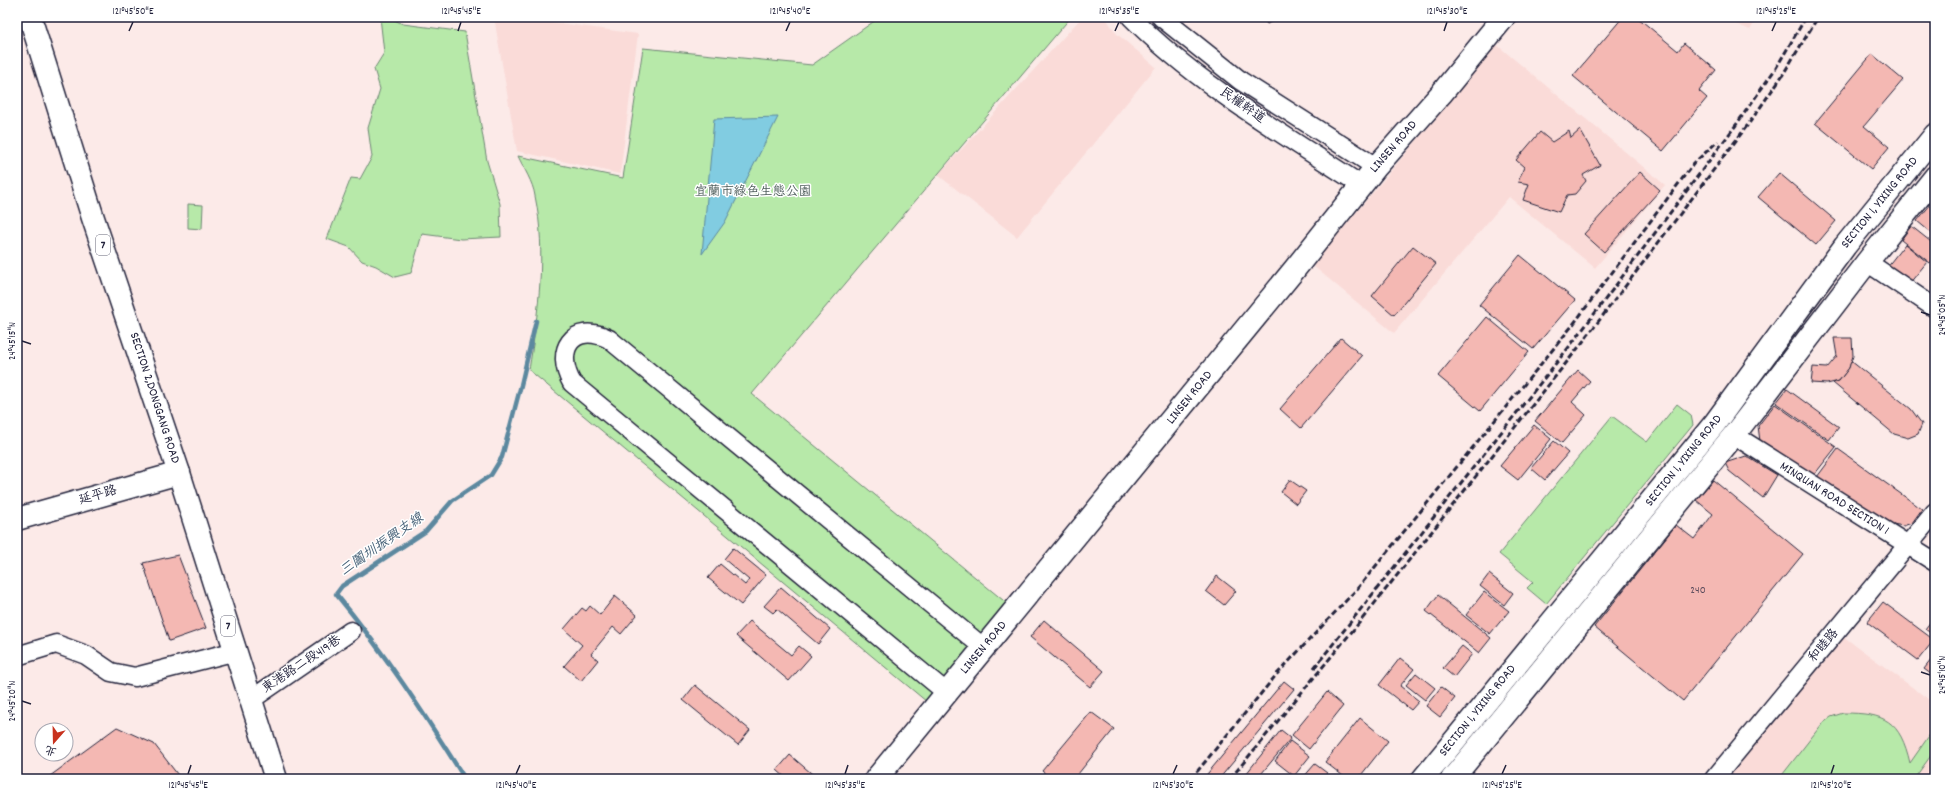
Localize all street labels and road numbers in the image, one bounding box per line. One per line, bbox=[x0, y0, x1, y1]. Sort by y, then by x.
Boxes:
street label: 民權幹道 bbox=[1215, 83, 1269, 129]
street label: LINSEN ROAD bbox=[1366, 116, 1422, 178]
street label: SECTION 1, YIXING ROAD bbox=[1837, 153, 1923, 253]
road number: 7 bbox=[96, 235, 110, 255]
street label: SECTION 2,DONGGANG ROAD bbox=[124, 330, 184, 466]
street label: LINSEN ROAD bbox=[1162, 367, 1218, 429]
street label: SECTION 1, YIXING ROAD bbox=[1641, 411, 1727, 511]
street label: MINQUAN ROAD SECTION 1 bbox=[1776, 458, 1892, 540]
street label: 延平路 bbox=[77, 481, 119, 511]
road number: 7 bbox=[221, 616, 235, 636]
street label: LINSEN ROAD bbox=[956, 617, 1012, 679]
street label: 和睦路 bbox=[1804, 625, 1844, 667]
street label: 東港路二段419巷 bbox=[258, 631, 346, 699]
street label: SECTION 1, YIXING ROAD bbox=[1435, 661, 1521, 761]

